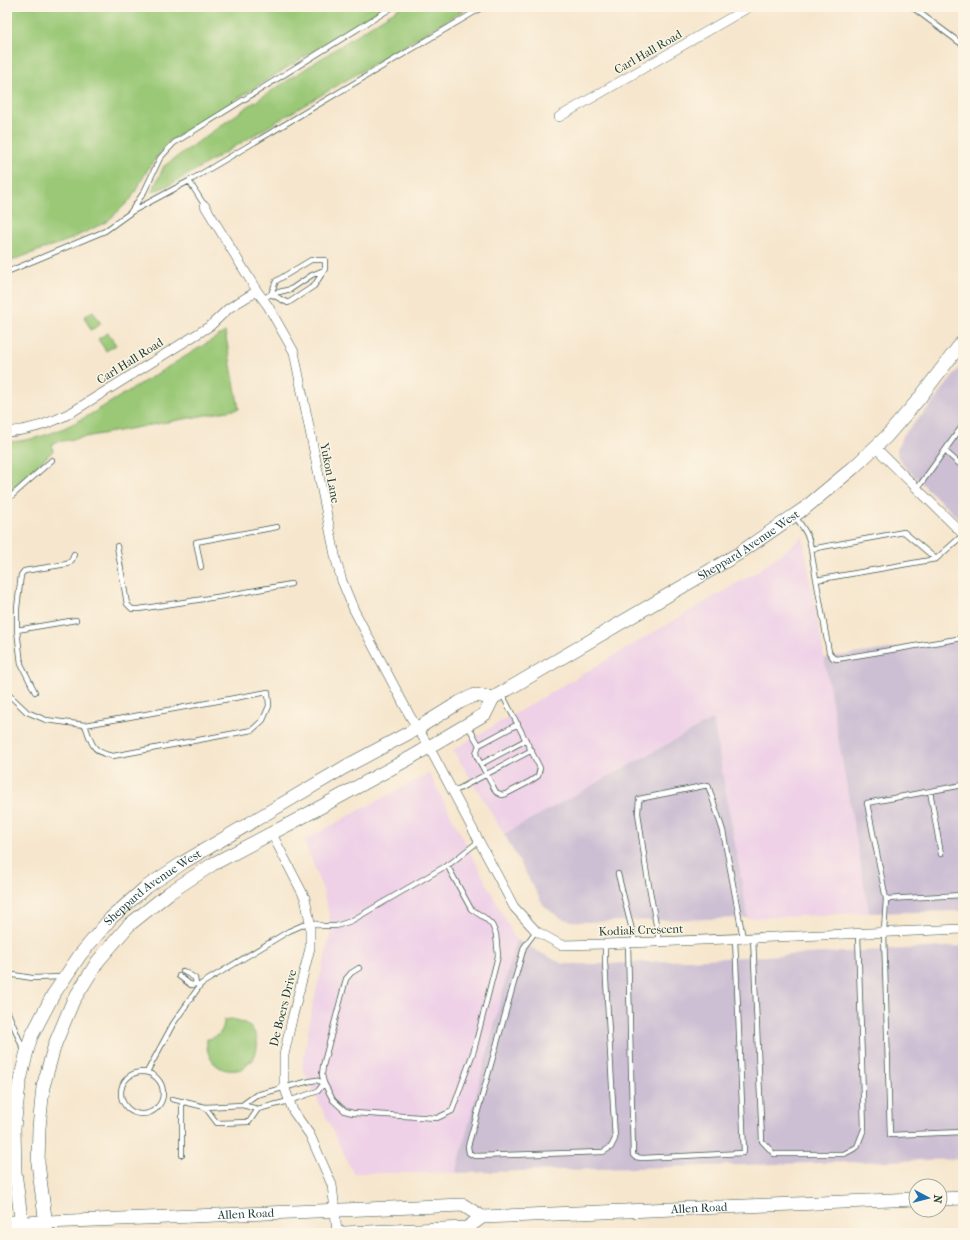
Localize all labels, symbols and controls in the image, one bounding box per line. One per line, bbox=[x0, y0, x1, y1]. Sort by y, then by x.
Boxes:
street label: Carl Hall Road bbox=[612, 27, 685, 77]
street label: Carl Hall Road bbox=[94, 335, 166, 387]
street label: Yukon Lane bbox=[317, 441, 343, 504]
street label: Sheppard Avenue West bbox=[695, 507, 803, 583]
street label: Sheppard Avenue West bbox=[101, 846, 204, 928]
street label: Kodiak Crescent bbox=[598, 921, 684, 938]
street label: De Boers Drive bbox=[267, 968, 299, 1048]
north arrow bbox=[908, 1178, 948, 1218]
text: N bbox=[930, 1194, 944, 1205]
street label: Allen Road bbox=[670, 1200, 728, 1216]
street label: Allen Road bbox=[216, 1206, 275, 1222]

